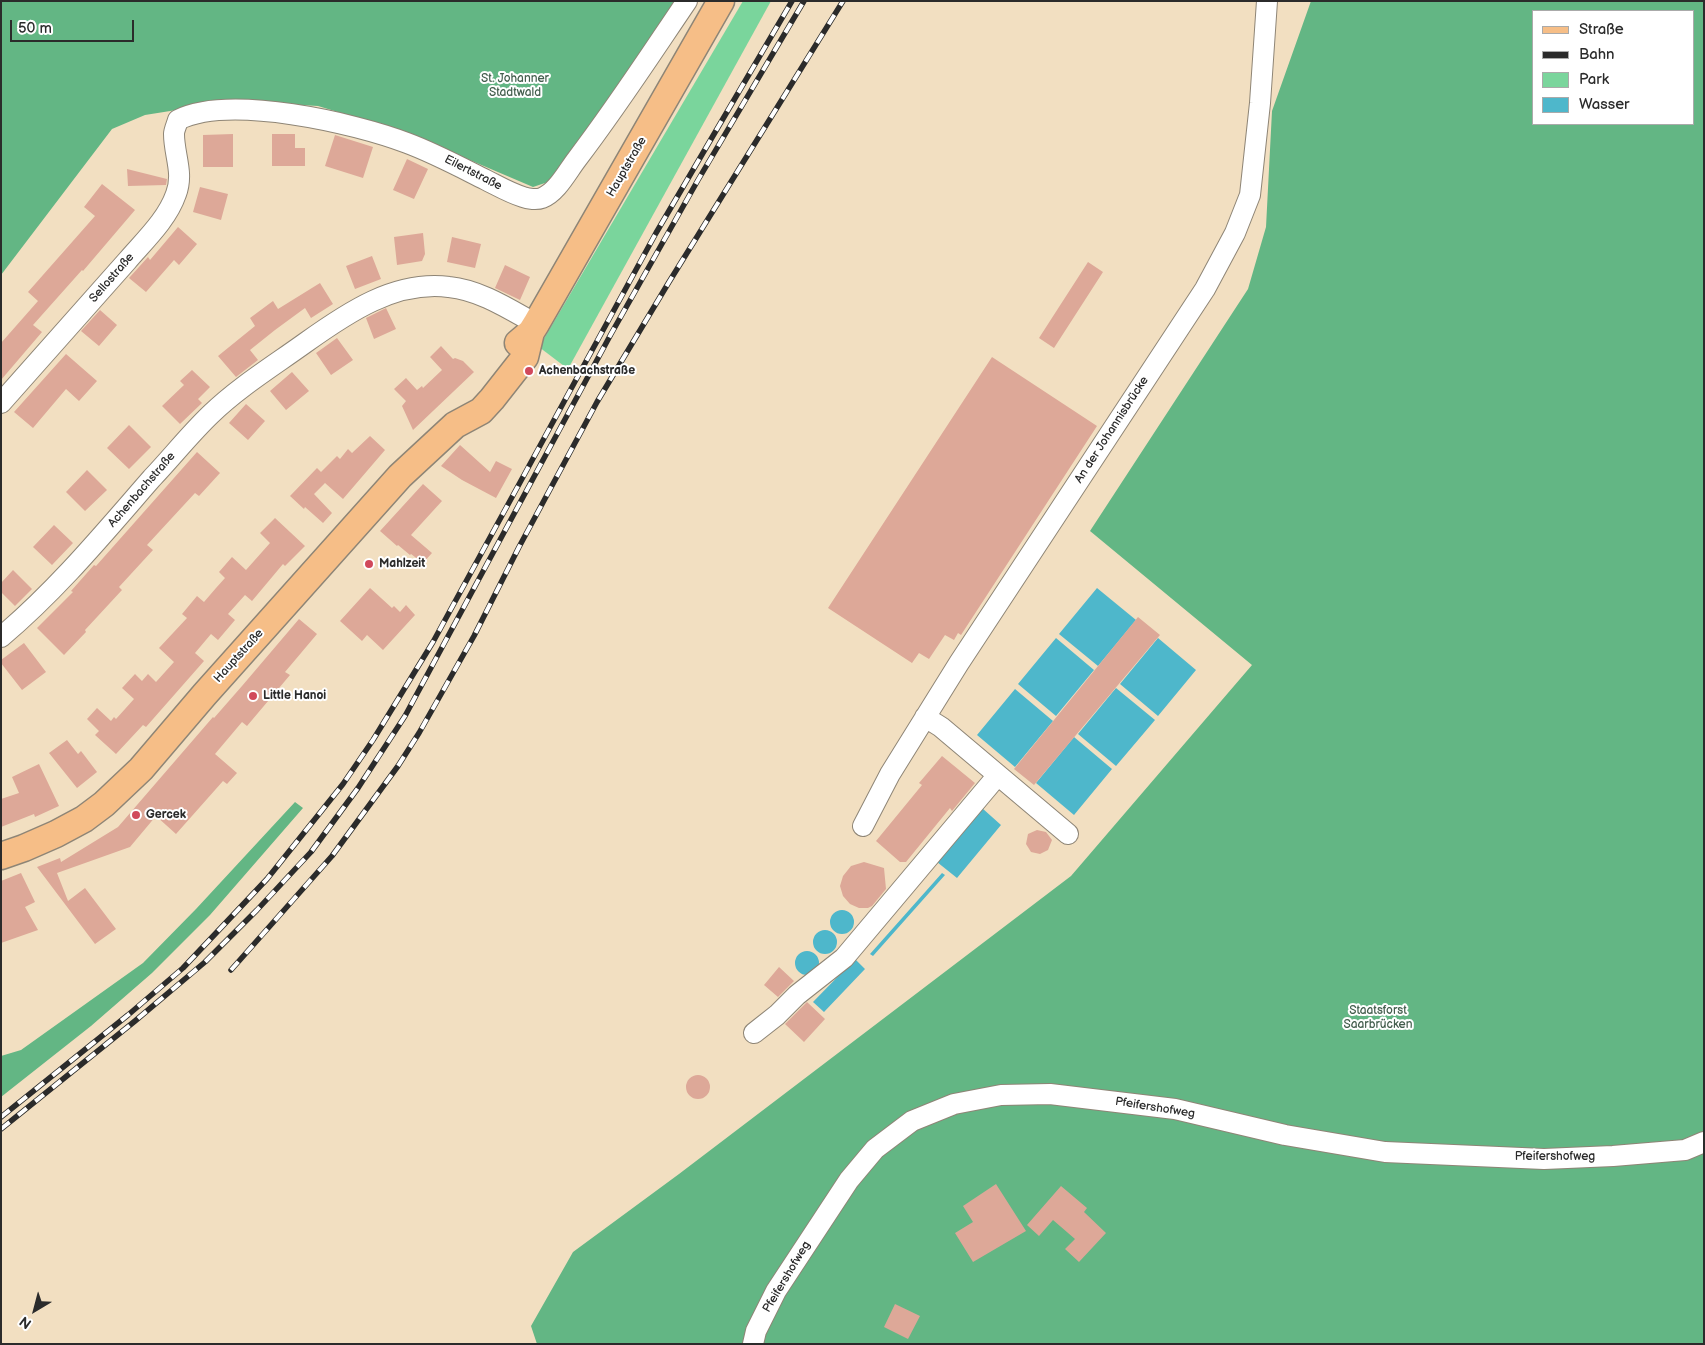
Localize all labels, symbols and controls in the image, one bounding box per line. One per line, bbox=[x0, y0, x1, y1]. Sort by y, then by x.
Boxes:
scale bar bbox=[12, 10, 136, 42]
legend bbox=[1532, 10, 1695, 125]
text: 50 m bbox=[18, 19, 52, 38]
text: Straße bbox=[1579, 20, 1624, 39]
text: Bahn bbox=[1579, 45, 1615, 64]
text: Park bbox=[1579, 70, 1609, 89]
park label: St. Johanner Stadtwald bbox=[481, 72, 549, 100]
text: Wasser bbox=[1579, 95, 1629, 114]
street label: Hauptstraße bbox=[604, 134, 650, 200]
street label: Eilertstraße bbox=[442, 152, 504, 194]
street label: Sellostraße bbox=[87, 250, 137, 306]
place label: Achenbachstraße bbox=[539, 364, 635, 378]
marker: Achenbachstraße bbox=[523, 365, 535, 377]
street label: An der Johannisbrücke bbox=[1072, 374, 1152, 486]
street label: Achenbachstraße bbox=[105, 449, 179, 531]
place label: Mahlzeit bbox=[379, 557, 425, 571]
marker: Mahlzeit bbox=[363, 558, 375, 570]
street label: Hauptstraße bbox=[211, 626, 267, 686]
place label: Little Hanoi bbox=[263, 689, 326, 703]
marker: Little Hanoi bbox=[247, 690, 259, 702]
place label: Gercek bbox=[146, 808, 186, 822]
marker: Gercek bbox=[130, 809, 142, 821]
park label: Staatsforst Saarbrücken bbox=[1344, 1004, 1412, 1032]
street label: Pfeifershofweg bbox=[1114, 1095, 1196, 1121]
street label: Pfeifershofweg bbox=[1515, 1150, 1595, 1164]
street label: Pfeifershofweg bbox=[760, 1239, 814, 1315]
north arrow bbox=[10, 1285, 60, 1335]
text: N bbox=[16, 1312, 35, 1332]

